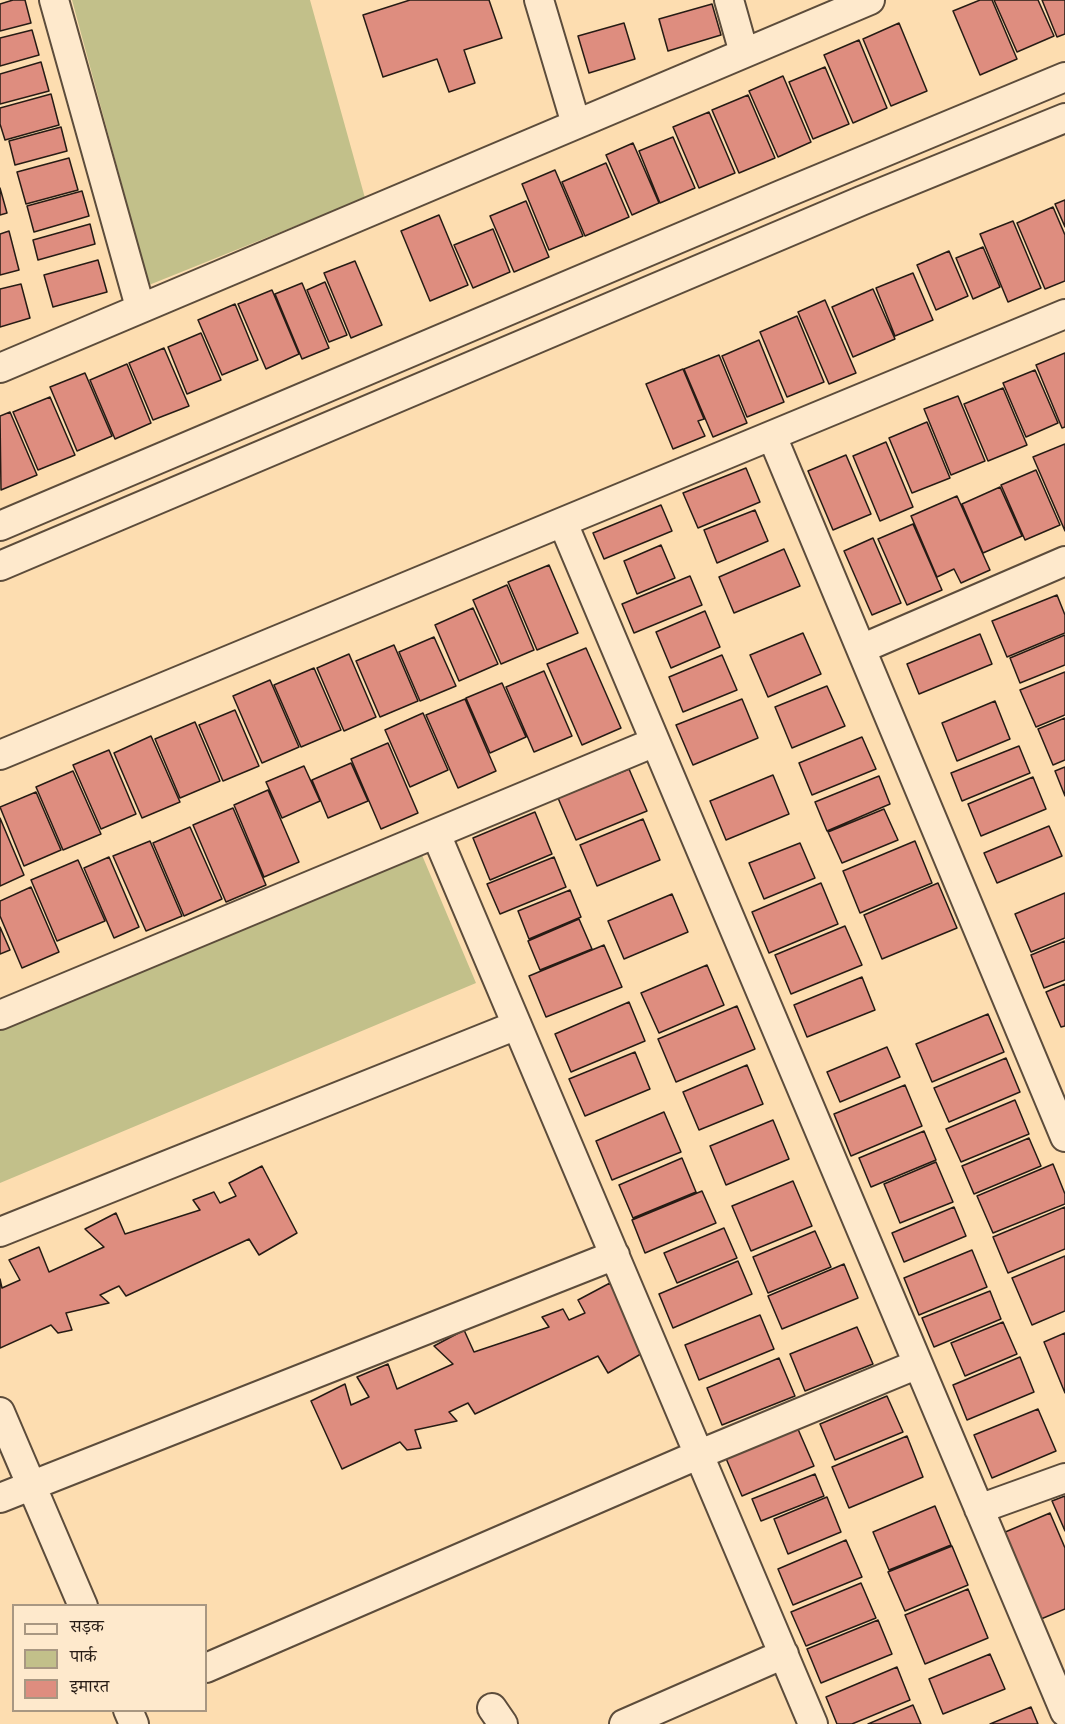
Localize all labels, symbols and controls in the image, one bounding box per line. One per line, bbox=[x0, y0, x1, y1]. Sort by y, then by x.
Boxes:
legend bbox=[12, 1604, 207, 1712]
text: सड़क bbox=[70, 1616, 104, 1639]
text: पार्क bbox=[70, 1646, 97, 1669]
text: इमारत bbox=[70, 1676, 109, 1699]

